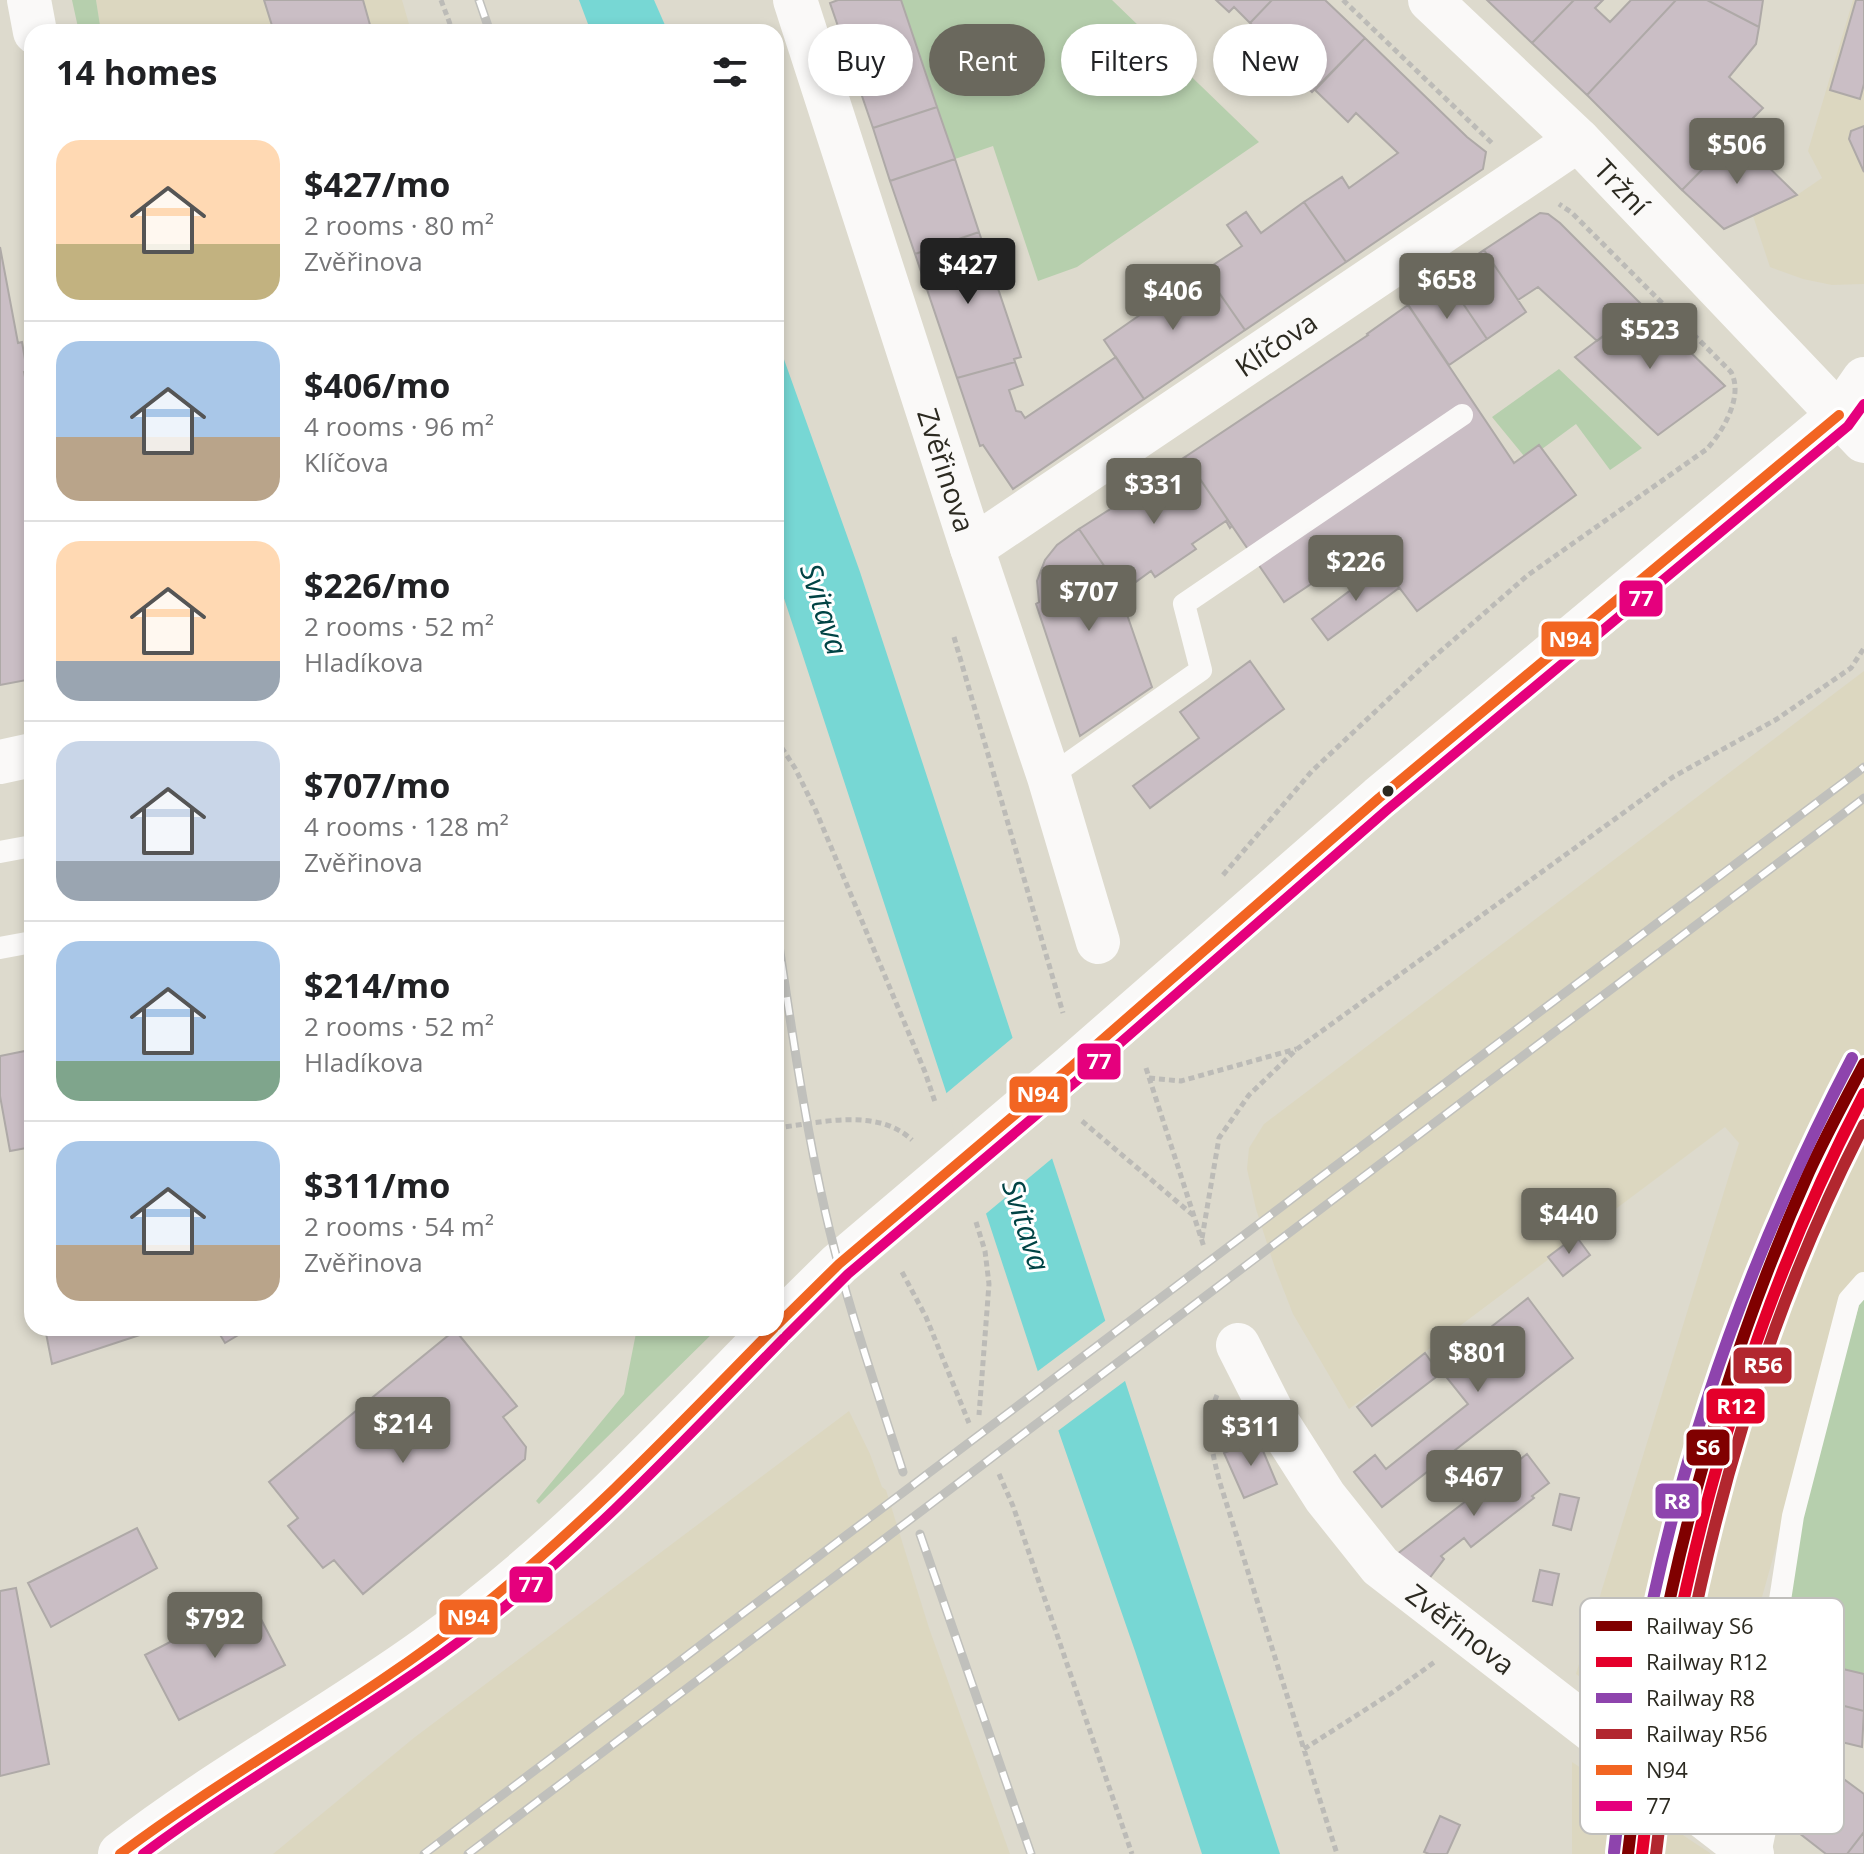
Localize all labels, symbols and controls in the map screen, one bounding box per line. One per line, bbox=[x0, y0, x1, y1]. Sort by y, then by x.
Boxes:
chip: Buy bbox=[808, 24, 913, 96]
chip: Rent bbox=[929, 24, 1045, 96]
chip: Filters bbox=[1061, 24, 1197, 96]
chip: New bbox=[1213, 24, 1327, 96]
text: 14 homes bbox=[56, 49, 217, 95]
icon: filters bbox=[708, 50, 752, 94]
pin: $506 bbox=[1690, 118, 1784, 186]
text: $506 bbox=[1707, 126, 1767, 162]
street label: Tržní bbox=[1586, 150, 1659, 224]
text: $427/mo bbox=[304, 161, 450, 207]
icon: home bbox=[120, 172, 216, 268]
text: 2 rooms · 80 m² bbox=[304, 207, 494, 243]
pin: $427 bbox=[921, 238, 1015, 306]
text: Zvěřinova bbox=[304, 243, 423, 279]
text: $427 bbox=[938, 246, 998, 282]
pin: $658 bbox=[1400, 253, 1494, 321]
text: $658 bbox=[1417, 261, 1477, 297]
pin: $406 bbox=[1126, 264, 1220, 332]
text: $406 bbox=[1143, 272, 1203, 308]
street label: Klíčova bbox=[1227, 302, 1324, 385]
pin: $523 bbox=[1603, 303, 1697, 371]
text: $523 bbox=[1620, 311, 1680, 347]
text: $406/mo bbox=[304, 362, 450, 408]
icon: home bbox=[120, 373, 216, 469]
street label: Zvěřinova bbox=[909, 403, 985, 537]
text: 4 rooms · 96 m² bbox=[304, 408, 494, 444]
text: Klíčova bbox=[304, 444, 389, 480]
pin: $331 bbox=[1107, 458, 1201, 526]
text: $331 bbox=[1124, 466, 1184, 502]
pin: $226 bbox=[1309, 535, 1403, 603]
text: $226 bbox=[1326, 543, 1386, 579]
water label: Svitava bbox=[791, 558, 859, 660]
text: $226/mo bbox=[304, 562, 450, 608]
pin: $707 bbox=[1042, 565, 1136, 633]
icon: home bbox=[120, 573, 216, 669]
text: $707 bbox=[1059, 573, 1119, 609]
line badge: 77 bbox=[1618, 579, 1664, 618]
text: 77 bbox=[1628, 582, 1654, 612]
text: 2 rooms · 52 m² bbox=[304, 608, 494, 644]
line badge: N94 bbox=[1540, 620, 1600, 658]
text: N94 bbox=[1548, 623, 1592, 653]
text: Hladíkova bbox=[304, 644, 423, 680]
text: $707/mo bbox=[304, 762, 450, 808]
icon: home bbox=[120, 773, 216, 869]
unlabelled marker bbox=[1380, 783, 1396, 799]
text: 4 rooms · 128 m² bbox=[304, 808, 509, 844]
text: Zvěřinova bbox=[304, 844, 423, 880]
text: $214/mo bbox=[304, 962, 450, 1008]
icon: home bbox=[120, 973, 216, 1069]
text: 2 rooms · 52 m² bbox=[304, 1008, 494, 1044]
line badge: 77 bbox=[1076, 1042, 1122, 1081]
text: Hladíkova bbox=[304, 1044, 423, 1080]
text: 77 bbox=[1086, 1045, 1112, 1075]
line badge: N94 bbox=[1008, 1075, 1069, 1114]
text: N94 bbox=[1016, 1078, 1060, 1108]
text: $311/mo bbox=[304, 1162, 450, 1208]
icon: home bbox=[120, 1173, 216, 1269]
water label: Svitava bbox=[993, 1174, 1061, 1276]
pin: $440 bbox=[1522, 1188, 1616, 1256]
text: $440 bbox=[1539, 1196, 1599, 1232]
text: 2 rooms · 54 m² bbox=[304, 1208, 494, 1244]
text: Zvěřinova bbox=[304, 1244, 423, 1280]
pin: $801 bbox=[1431, 1326, 1525, 1394]
text: $801 bbox=[1448, 1334, 1508, 1370]
line badge: R56 bbox=[1732, 1346, 1793, 1385]
text: R56 bbox=[1743, 1349, 1783, 1379]
line badge: R12 bbox=[1705, 1387, 1766, 1425]
text: R12 bbox=[1716, 1390, 1756, 1420]
pin: $214 bbox=[356, 1397, 450, 1465]
pin: $311 bbox=[1204, 1400, 1298, 1468]
text: $214 bbox=[373, 1405, 433, 1441]
text: $311 bbox=[1221, 1408, 1281, 1444]
line badge: S6 bbox=[1685, 1428, 1731, 1467]
text: S6 bbox=[1696, 1431, 1720, 1461]
pin: $467 bbox=[1427, 1450, 1521, 1518]
text: $467 bbox=[1444, 1458, 1504, 1494]
line badge: R8 bbox=[1654, 1482, 1700, 1520]
text: R8 bbox=[1663, 1485, 1691, 1515]
line badge: 77 bbox=[508, 1565, 554, 1604]
text: 77 bbox=[518, 1568, 544, 1598]
street label: Zvěřinova bbox=[1399, 1575, 1523, 1683]
pin: $792 bbox=[168, 1592, 262, 1660]
line badge: N94 bbox=[438, 1598, 499, 1636]
legend bbox=[1580, 1598, 1844, 1834]
text: $792 bbox=[185, 1600, 245, 1636]
text: N94 bbox=[446, 1601, 490, 1631]
text: Railway S6 bbox=[1646, 1610, 1754, 1640]
text: Railway R12 bbox=[1646, 1646, 1768, 1676]
text: Railway R8 bbox=[1646, 1682, 1755, 1712]
text: Railway R56 bbox=[1646, 1718, 1768, 1748]
text: N94 bbox=[1646, 1754, 1688, 1784]
text: 77 bbox=[1646, 1790, 1671, 1820]

